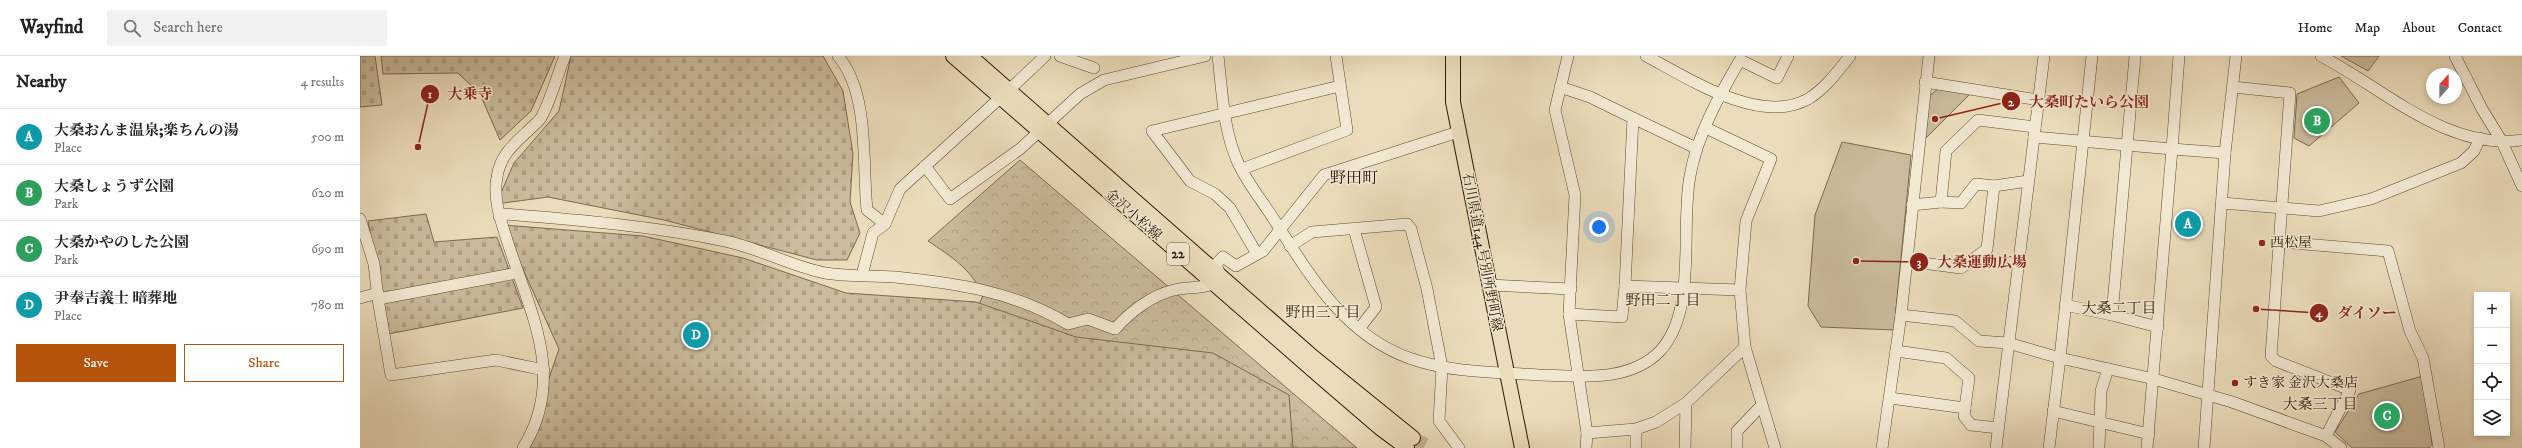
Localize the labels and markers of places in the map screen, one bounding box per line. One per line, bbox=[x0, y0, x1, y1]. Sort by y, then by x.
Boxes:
callout: 大乗寺 bbox=[420, 80, 501, 107]
callout: 大桑町たいら公園 bbox=[2001, 88, 2157, 115]
pin: B bbox=[2304, 106, 2330, 136]
pin: A bbox=[2175, 209, 2201, 239]
place label: 西松屋 bbox=[2270, 234, 2312, 252]
marker: 西松屋 bbox=[2257, 238, 2267, 248]
callout: 大桑運動広場 bbox=[1909, 249, 2035, 276]
callout: ダイソー bbox=[2309, 299, 2405, 326]
pin: D bbox=[683, 320, 709, 350]
place label: すき家 金沢大桑店 bbox=[2243, 374, 2358, 392]
marker: すき家 金沢大桑店 bbox=[2230, 378, 2240, 388]
pin: C bbox=[2374, 401, 2400, 431]

